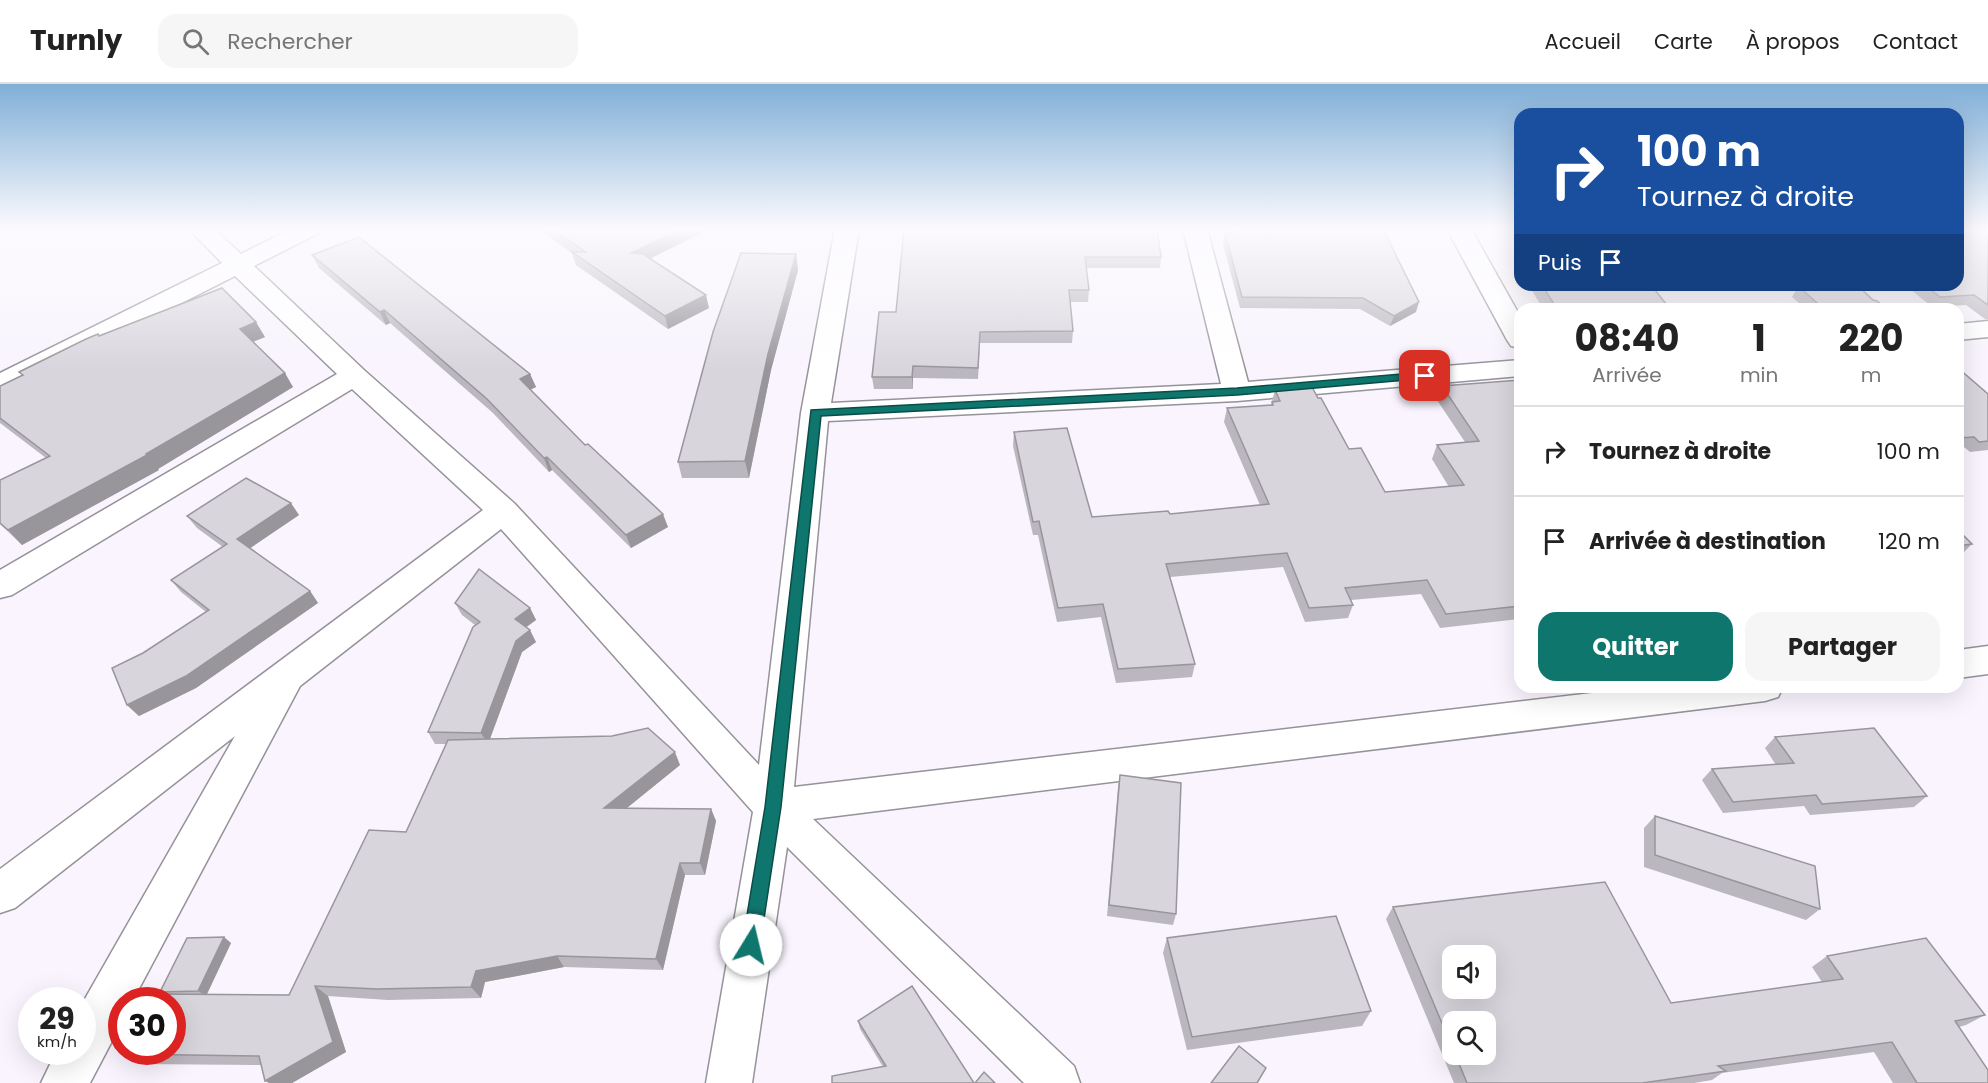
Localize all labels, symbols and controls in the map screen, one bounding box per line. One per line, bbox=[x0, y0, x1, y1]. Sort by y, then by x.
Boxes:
search box bbox=[158, 14, 578, 68]
text: Turnly bbox=[30, 21, 122, 60]
icon: search bbox=[179, 25, 212, 58]
text: Rechercher bbox=[227, 26, 353, 57]
text: Accueil bbox=[1544, 27, 1621, 56]
text: Carte bbox=[1654, 27, 1713, 56]
text: À propos bbox=[1746, 27, 1840, 56]
text: Contact bbox=[1873, 27, 1958, 56]
text: 100 m bbox=[1637, 122, 1761, 181]
icon: right bbox=[1538, 132, 1616, 210]
text: Tournez à droite bbox=[1637, 178, 1854, 215]
icon: arrive bbox=[1594, 246, 1627, 279]
text: Puis bbox=[1538, 247, 1582, 278]
text: 08:40 bbox=[1575, 313, 1679, 364]
text: 1 bbox=[1752, 313, 1766, 364]
text: 220 bbox=[1839, 313, 1903, 364]
pin bbox=[1399, 350, 1450, 401]
icon: arrive bbox=[1408, 359, 1441, 392]
text: Arrivée bbox=[1592, 361, 1662, 389]
text: min bbox=[1740, 361, 1778, 389]
text: m bbox=[1861, 361, 1881, 389]
icon: right bbox=[1538, 435, 1571, 468]
text: Tournez à droite bbox=[1589, 436, 1771, 467]
text: 100 m bbox=[1877, 436, 1940, 467]
icon: arrive bbox=[1538, 525, 1571, 558]
text: Arrivée à destination bbox=[1589, 526, 1826, 557]
text: 120 m bbox=[1878, 526, 1940, 557]
button: Quitter bbox=[1538, 612, 1733, 681]
button: Partager bbox=[1745, 612, 1940, 681]
position arrow bbox=[719, 913, 783, 977]
map controls bbox=[1442, 945, 1496, 1065]
button: sound bbox=[1442, 945, 1496, 999]
speed limit sign: 30 bbox=[108, 987, 186, 1065]
text: 29 bbox=[39, 997, 75, 1040]
button: search bbox=[1442, 1011, 1496, 1065]
text: km/h bbox=[37, 1031, 77, 1052]

